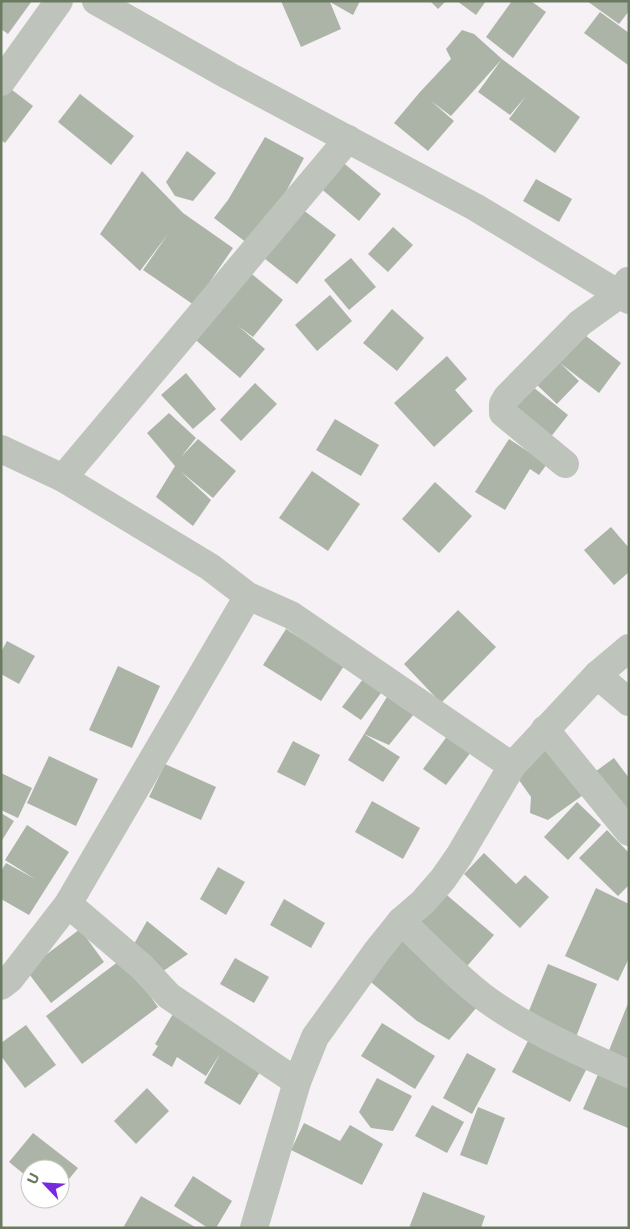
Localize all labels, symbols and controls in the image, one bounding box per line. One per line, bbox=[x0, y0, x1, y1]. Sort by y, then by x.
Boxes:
north arrow bbox=[20, 1159, 70, 1209]
text: U bbox=[23, 1170, 43, 1187]

